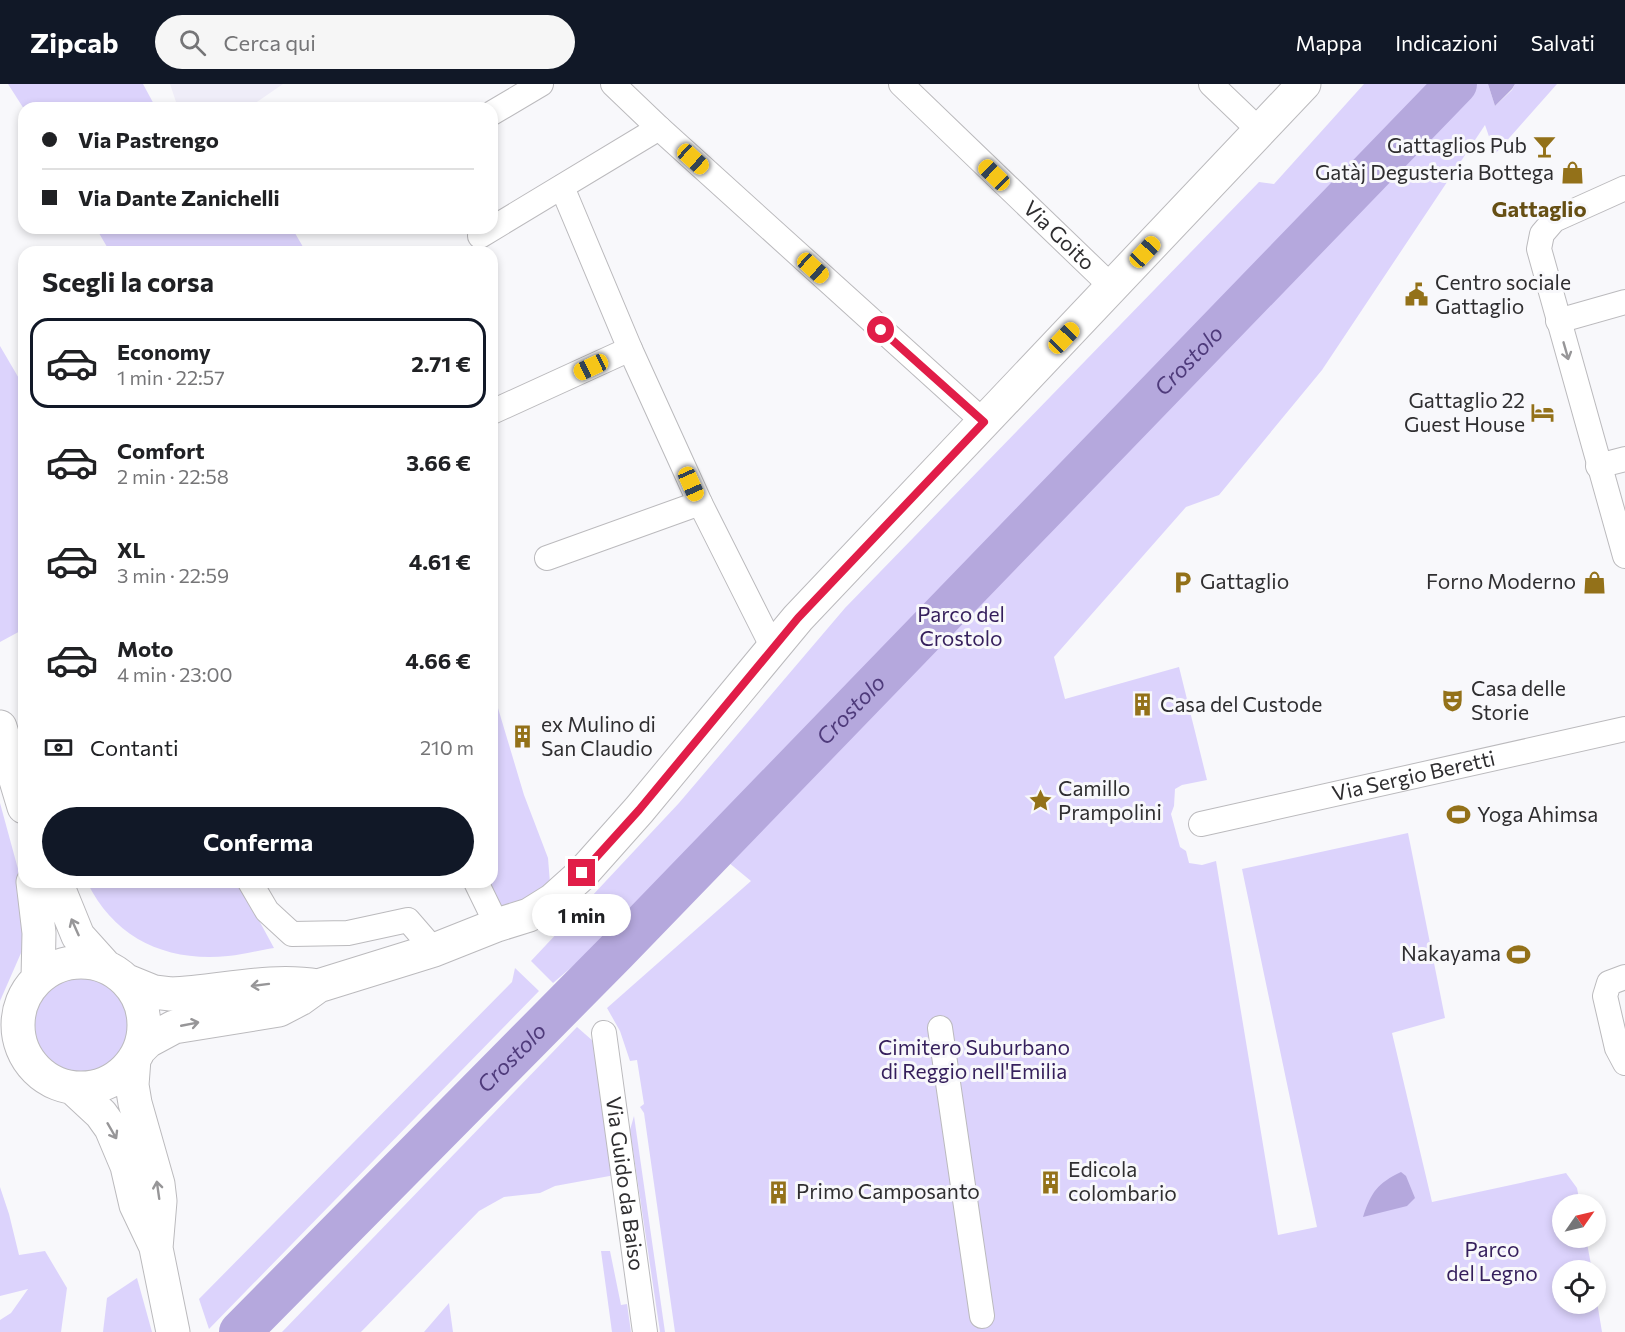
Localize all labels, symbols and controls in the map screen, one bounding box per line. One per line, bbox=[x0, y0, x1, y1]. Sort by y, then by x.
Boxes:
search box bbox=[155, 15, 575, 69]
text: Zipcab bbox=[30, 25, 119, 59]
icon: search bbox=[176, 26, 209, 59]
text: Cerca qui bbox=[224, 29, 316, 56]
text: Mappa bbox=[1295, 30, 1362, 55]
text: Indicazioni bbox=[1395, 30, 1498, 55]
text: Salvati bbox=[1531, 30, 1595, 55]
text: Via Pastrengo bbox=[78, 126, 219, 153]
place label: Gattaglios Pub bbox=[1387, 132, 1527, 157]
bar icon: Gattaglios Pub bbox=[1532, 133, 1558, 159]
car bbox=[674, 140, 712, 178]
car bbox=[975, 156, 1013, 194]
place label: Gatàj Degusteria Bottega bbox=[1315, 159, 1554, 184]
shop icon: Gatàj Degusteria Bottega bbox=[1559, 160, 1585, 186]
text: Via Dante Zanichelli bbox=[78, 184, 280, 211]
street label: Via Goito bbox=[1019, 195, 1101, 275]
district label: Gattaglio bbox=[1491, 195, 1587, 222]
car bbox=[1126, 233, 1164, 271]
car bbox=[794, 249, 832, 287]
text: Scegli la corsa bbox=[42, 265, 214, 298]
place label: Centro sociale Gattaglio bbox=[1435, 269, 1571, 318]
public building icon: Centro sociale Gattaglio bbox=[1404, 282, 1430, 308]
route start bbox=[867, 316, 894, 343]
car bbox=[1045, 319, 1083, 357]
water label: Crostolo bbox=[1148, 319, 1228, 401]
icon: car bbox=[45, 336, 99, 390]
text: Economy bbox=[117, 338, 211, 365]
one-way arrow bbox=[1561, 341, 1573, 360]
text: 2.71 € bbox=[411, 350, 471, 377]
car bbox=[571, 351, 611, 383]
text: 1 min · 22:57 bbox=[117, 365, 225, 389]
place label: Gattaglio 22 Guest House bbox=[1404, 387, 1525, 436]
hotel icon: Gattaglio 22 Guest House bbox=[1530, 400, 1556, 426]
icon: car bbox=[45, 435, 99, 489]
text: Comfort bbox=[117, 437, 205, 464]
text: 3.66 € bbox=[406, 449, 471, 476]
text: 2 min · 22:58 bbox=[117, 464, 229, 488]
car bbox=[675, 464, 707, 504]
icon: car bbox=[45, 534, 99, 588]
text: XL bbox=[117, 536, 145, 563]
text: 4.61 € bbox=[409, 548, 471, 575]
text: 3 min · 22:59 bbox=[117, 563, 229, 587]
place label: Gattaglio bbox=[1200, 568, 1289, 593]
place label: Forno Moderno bbox=[1426, 568, 1576, 593]
parking icon: Gattaglio bbox=[1169, 569, 1195, 595]
shop icon: Forno Moderno bbox=[1581, 569, 1607, 595]
park label: Parco del Crostolo bbox=[917, 601, 1005, 650]
icon: car bbox=[45, 633, 99, 687]
text: Moto bbox=[117, 635, 173, 662]
text: 4.66 € bbox=[405, 647, 471, 674]
text: 4 min · 23:00 bbox=[117, 662, 233, 686]
water label: Crostolo bbox=[810, 668, 890, 750]
place label: Casa delle Storie bbox=[1471, 675, 1566, 724]
theatre icon: Casa delle Storie bbox=[1440, 688, 1466, 714]
place label: Casa del Custode bbox=[1160, 691, 1322, 716]
building icon: Casa del Custode bbox=[1129, 692, 1155, 718]
place label: ex Mulino di San Claudio bbox=[541, 711, 656, 760]
building icon: ex Mulino di San Claudio bbox=[510, 724, 536, 750]
icon: cash bbox=[42, 731, 75, 764]
text: Contanti bbox=[90, 734, 179, 761]
text: 210 m bbox=[420, 735, 474, 759]
street label: Via Sergio Beretti bbox=[1330, 744, 1497, 805]
place label: Camillo Prampolini bbox=[1058, 775, 1162, 824]
place icon: Camillo Prampolini bbox=[1027, 788, 1053, 814]
place label: Yoga Ahimsa bbox=[1477, 801, 1598, 826]
sports icon: Yoga Ahimsa bbox=[1446, 802, 1472, 828]
button: Conferma bbox=[42, 807, 474, 876]
route end bbox=[568, 859, 595, 886]
callout: 1 min bbox=[532, 894, 632, 936]
text: 1 min bbox=[558, 903, 605, 927]
one-way arrow bbox=[69, 919, 80, 937]
place label: Nakayama bbox=[1401, 940, 1501, 965]
sports icon: Nakayama bbox=[1506, 941, 1532, 967]
one-way arrow bbox=[251, 980, 271, 991]
water label: Crostolo bbox=[471, 1017, 551, 1098]
one-way arrow bbox=[179, 1018, 199, 1029]
park label: Cimitero Suburbano di Reggio nell'Emilia bbox=[878, 1034, 1070, 1083]
street label: Via Guido da Baiso bbox=[602, 1095, 650, 1272]
one-way arrow bbox=[106, 1122, 118, 1139]
place label: Edicola colombario bbox=[1068, 1156, 1177, 1205]
building icon: Edicola colombario bbox=[1037, 1169, 1063, 1195]
place label: Primo Camposanto bbox=[796, 1178, 980, 1203]
building icon: Primo Camposanto bbox=[765, 1179, 791, 1205]
one-way arrow bbox=[153, 1181, 164, 1200]
north arrow bbox=[1552, 1194, 1606, 1248]
map controls bbox=[1552, 1194, 1606, 1314]
park label: Parco del Legno bbox=[1446, 1236, 1538, 1285]
button: locate bbox=[1552, 1260, 1606, 1314]

